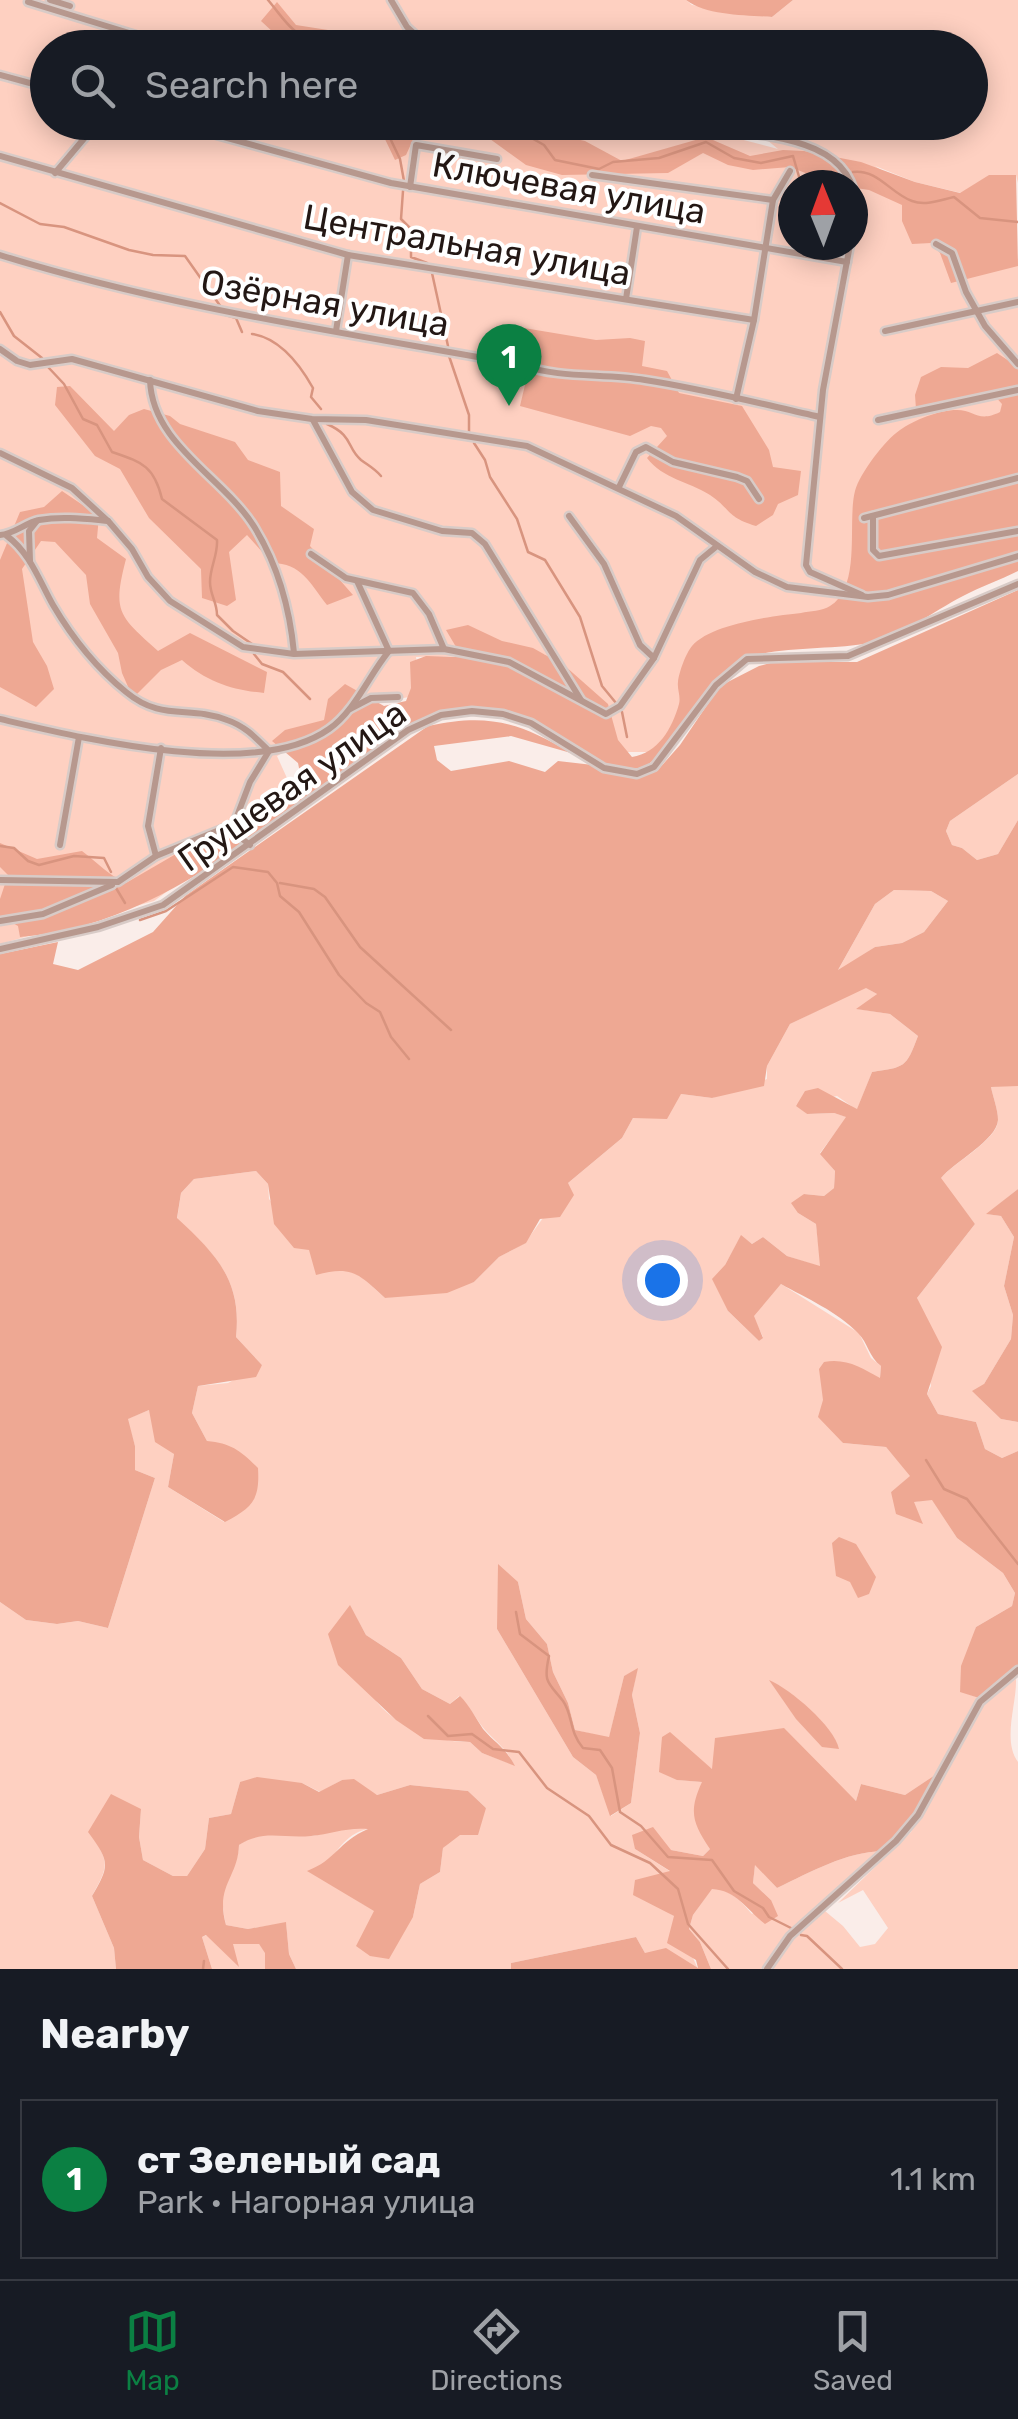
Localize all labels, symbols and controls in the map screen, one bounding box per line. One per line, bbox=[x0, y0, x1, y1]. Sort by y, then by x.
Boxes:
search box bbox=[30, 30, 988, 140]
icon: search bbox=[65, 58, 120, 113]
text: Search here bbox=[145, 62, 358, 108]
street label: Ключевая улица bbox=[429, 143, 709, 233]
north arrow bbox=[778, 170, 868, 260]
street label: Центральная улица bbox=[300, 196, 634, 294]
street label: Озёрная улица bbox=[198, 261, 452, 345]
pin: 1 bbox=[476, 324, 542, 406]
street label: Грушевая улица bbox=[170, 692, 414, 880]
your location bbox=[637, 1255, 688, 1306]
text: Nearby bbox=[40, 2009, 190, 2059]
text: ст Зеленый сад bbox=[137, 2137, 440, 2183]
text: 1 bbox=[67, 2160, 82, 2198]
text: 1.1 km bbox=[890, 2160, 976, 2198]
text: Park · Нагорная улица bbox=[137, 2183, 475, 2221]
tab: Map bbox=[125, 2304, 180, 2397]
tab: Directions bbox=[430, 2304, 563, 2397]
tab: Saved bbox=[813, 2304, 893, 2397]

